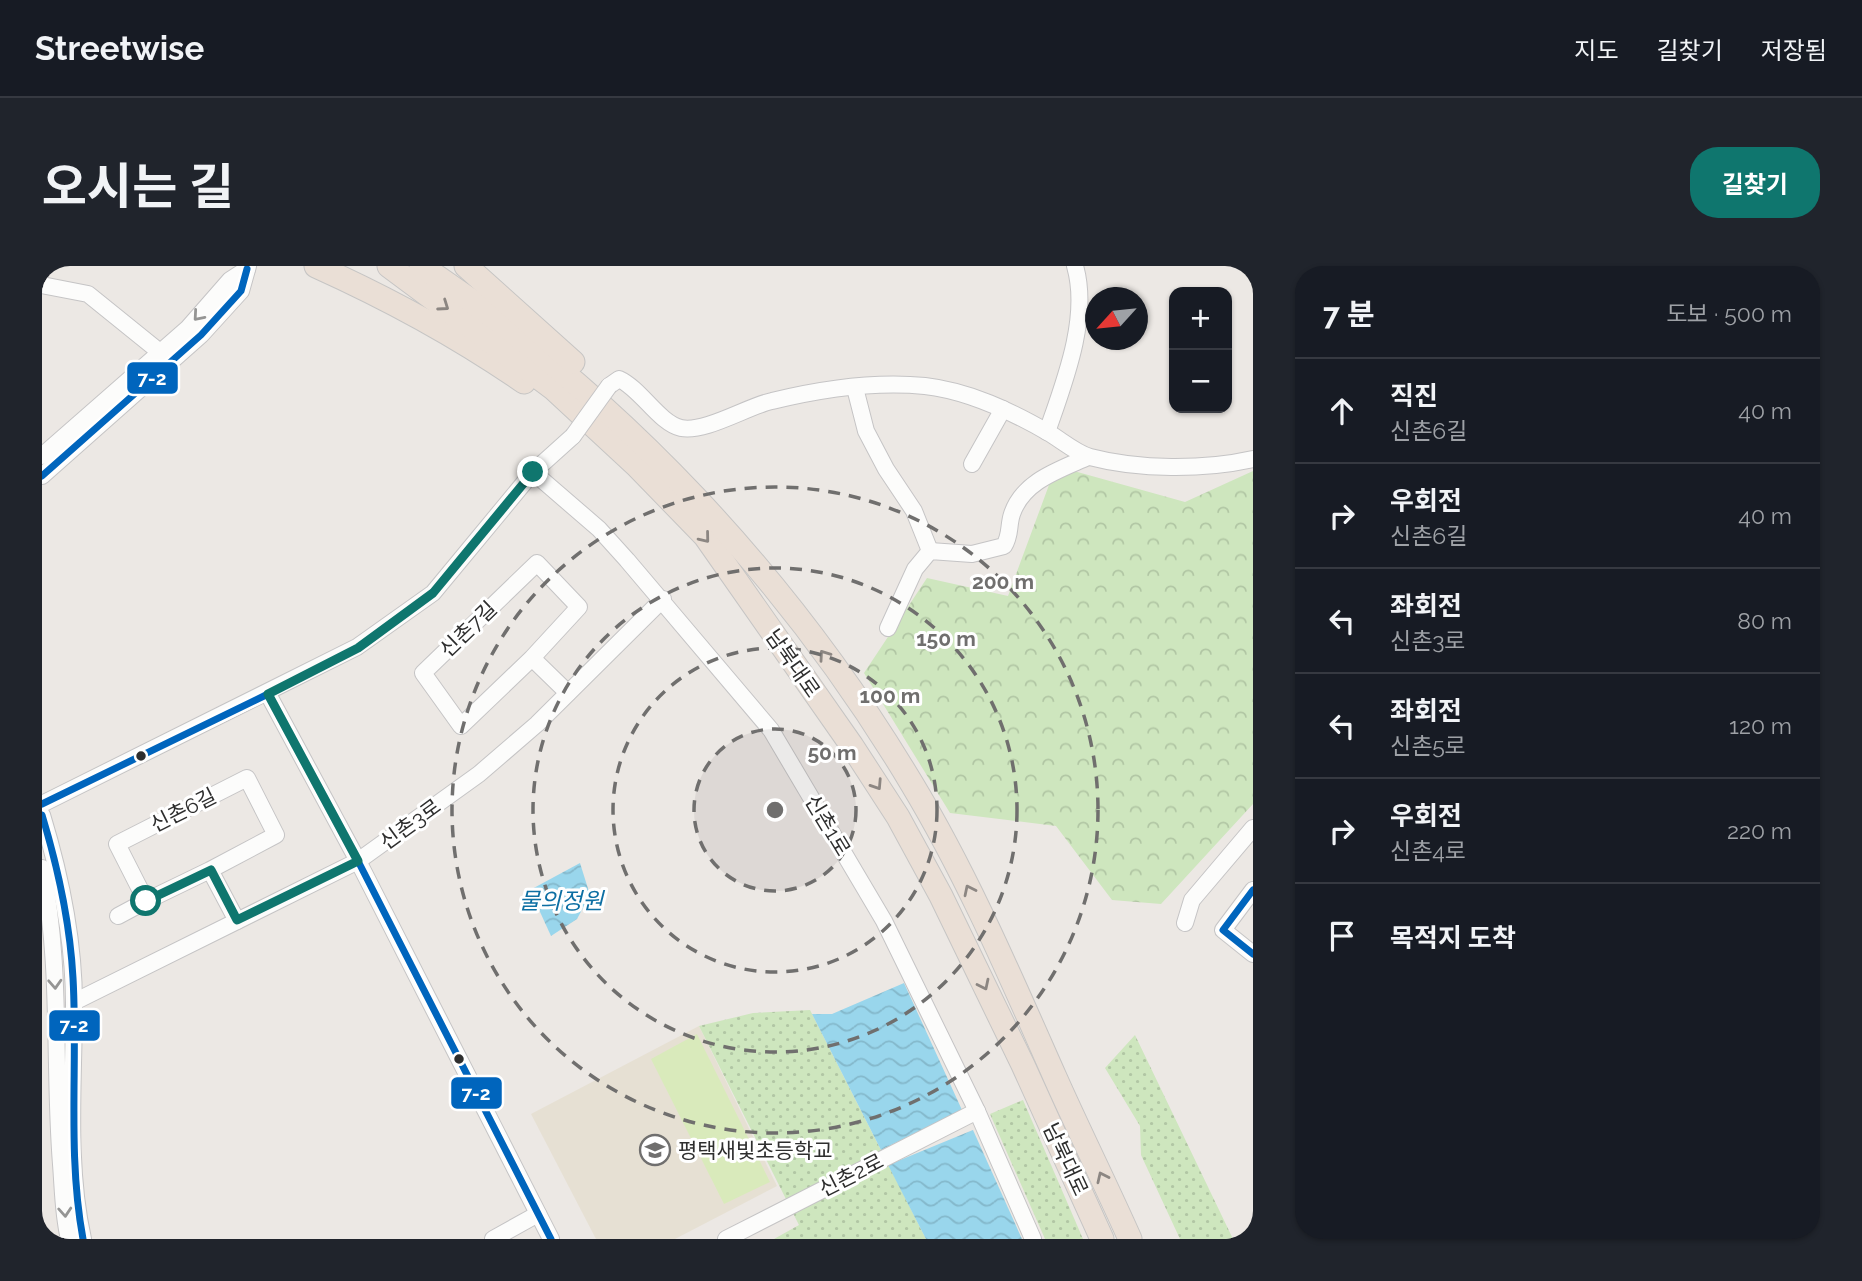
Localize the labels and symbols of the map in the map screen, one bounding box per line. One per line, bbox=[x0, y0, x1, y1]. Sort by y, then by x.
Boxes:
north arrow bbox=[1085, 287, 1148, 350]
one-way arrow bbox=[436, 297, 449, 310]
one-way arrow bbox=[194, 308, 206, 321]
line badge: 7-2 bbox=[126, 361, 179, 395]
text: 7-2 bbox=[138, 367, 166, 389]
route end bbox=[517, 456, 548, 487]
one-way arrow bbox=[697, 529, 709, 542]
text: 200 m bbox=[972, 569, 1034, 594]
street label: 신촌7길 bbox=[434, 596, 502, 662]
street label: 남북대로 bbox=[761, 624, 825, 702]
text: 150 m bbox=[916, 626, 976, 651]
one-way arrow bbox=[820, 650, 832, 663]
text: 100 m bbox=[860, 683, 920, 708]
text: 50 m bbox=[807, 740, 857, 765]
unlabelled marker bbox=[134, 749, 148, 763]
one-way arrow bbox=[869, 777, 882, 790]
street label: 신촌6길 bbox=[146, 783, 220, 837]
street label: 신촌1로 bbox=[800, 790, 856, 860]
street label: 신촌3로 bbox=[375, 794, 445, 854]
centre of rings bbox=[763, 798, 787, 822]
route start bbox=[130, 885, 161, 916]
one-way arrow bbox=[963, 885, 977, 897]
water label: 물의정원 bbox=[519, 887, 605, 914]
one-way arrow bbox=[976, 978, 990, 990]
one-way arrow bbox=[48, 979, 63, 990]
line badge: 7-2 bbox=[48, 1009, 101, 1042]
text: 7-2 bbox=[60, 1014, 88, 1036]
unlabelled marker bbox=[452, 1052, 466, 1066]
line badge: 7-2 bbox=[450, 1076, 503, 1110]
text: 7-2 bbox=[462, 1082, 490, 1104]
street label: 남북대로 bbox=[1038, 1119, 1094, 1199]
school or university icon: 평택새빛초등학교 bbox=[638, 1133, 672, 1167]
place label: 평택새빛초등학교 bbox=[678, 1138, 833, 1163]
street label: 신촌2로 bbox=[815, 1148, 887, 1202]
one-way arrow bbox=[1096, 1172, 1110, 1184]
one-way arrow bbox=[57, 1206, 72, 1217]

